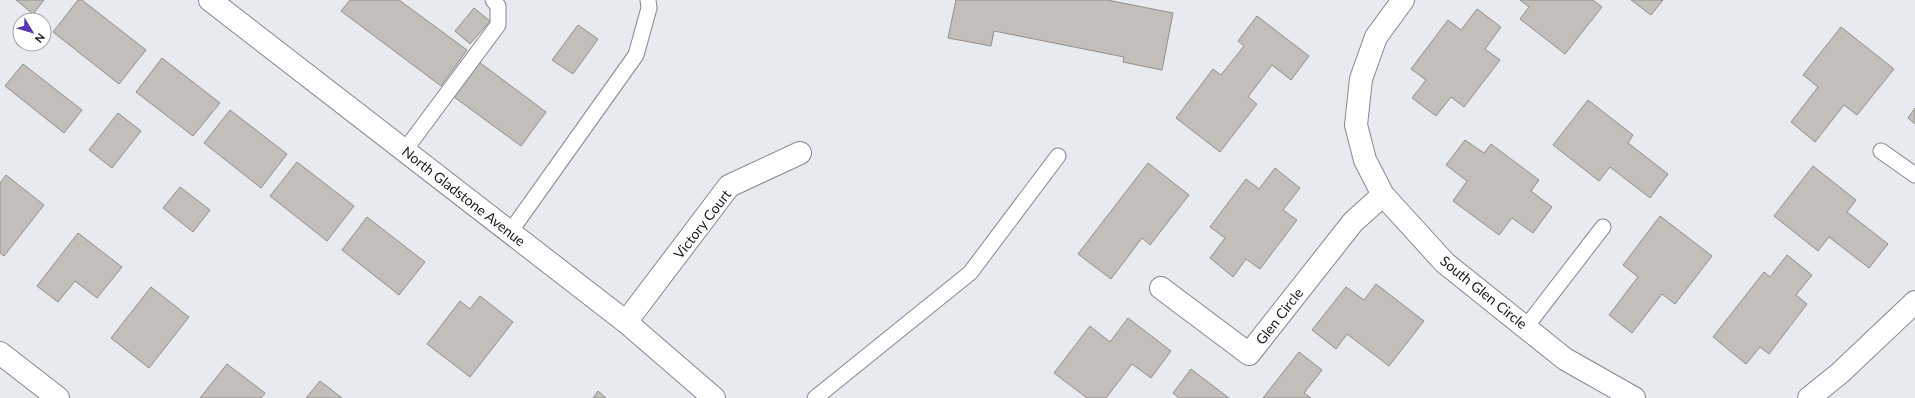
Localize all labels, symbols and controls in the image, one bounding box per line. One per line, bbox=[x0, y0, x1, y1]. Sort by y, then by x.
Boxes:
north arrow bbox=[12, 12, 52, 52]
text: N bbox=[33, 31, 48, 46]
street label: North Gladstone Avenue bbox=[399, 143, 529, 249]
street label: Victory Court bbox=[670, 186, 734, 262]
street label: South Glen Circle bbox=[1437, 252, 1531, 332]
street label: Glen Circle bbox=[1252, 284, 1306, 348]

